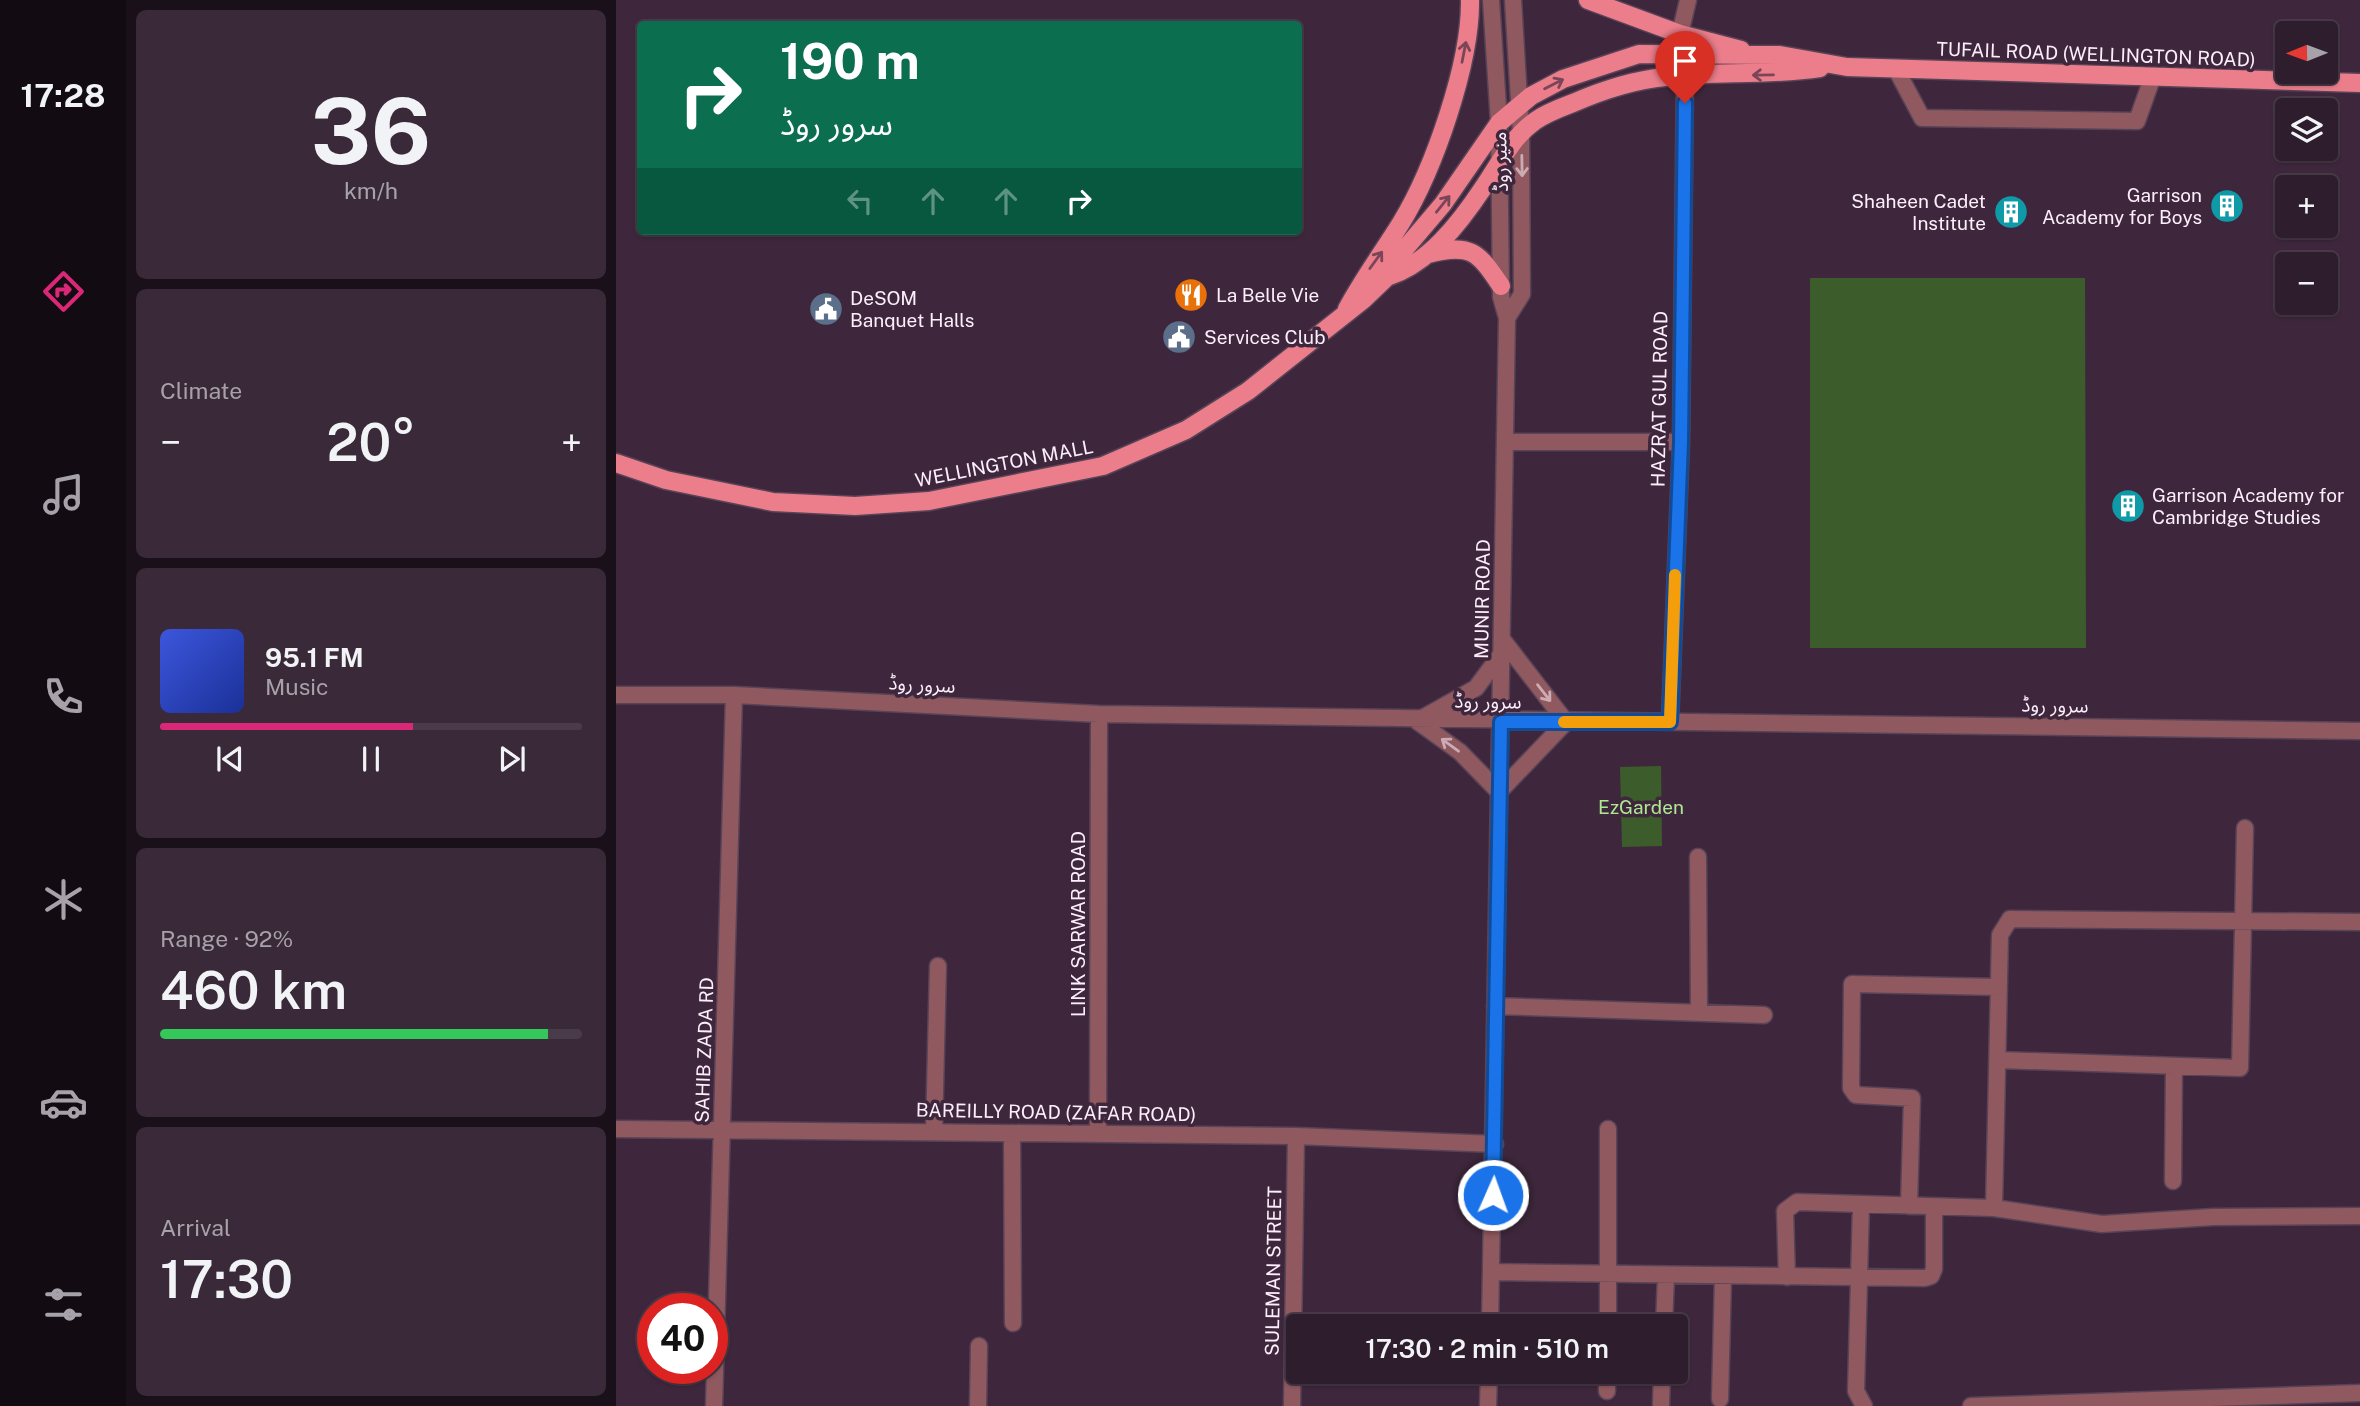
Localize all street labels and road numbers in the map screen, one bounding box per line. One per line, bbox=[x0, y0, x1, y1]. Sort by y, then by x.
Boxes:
street label: TUFAIL ROAD (WELLINGTON ROAD) bbox=[1936, 37, 2256, 71]
street label: منیر روڈ bbox=[1488, 131, 1513, 192]
street label: HAZRAT GUL ROAD bbox=[1646, 311, 1672, 487]
street label: WELLINGTON MALL bbox=[913, 435, 1095, 491]
street label: MUNIR ROAD bbox=[1470, 539, 1494, 659]
street label: سرور روڈ bbox=[888, 671, 956, 698]
street label: سرور روڈ bbox=[1454, 689, 1522, 714]
street label: سرور روڈ bbox=[2021, 693, 2089, 718]
street label: LINK SARWAR ROAD bbox=[1067, 831, 1089, 1017]
street label: SAHIB ZADA RD bbox=[690, 977, 718, 1123]
street label: BAREILLY ROAD (ZAFAR ROAD) bbox=[916, 1099, 1196, 1125]
street label: SULEMAN STREET bbox=[1261, 1186, 1285, 1356]

